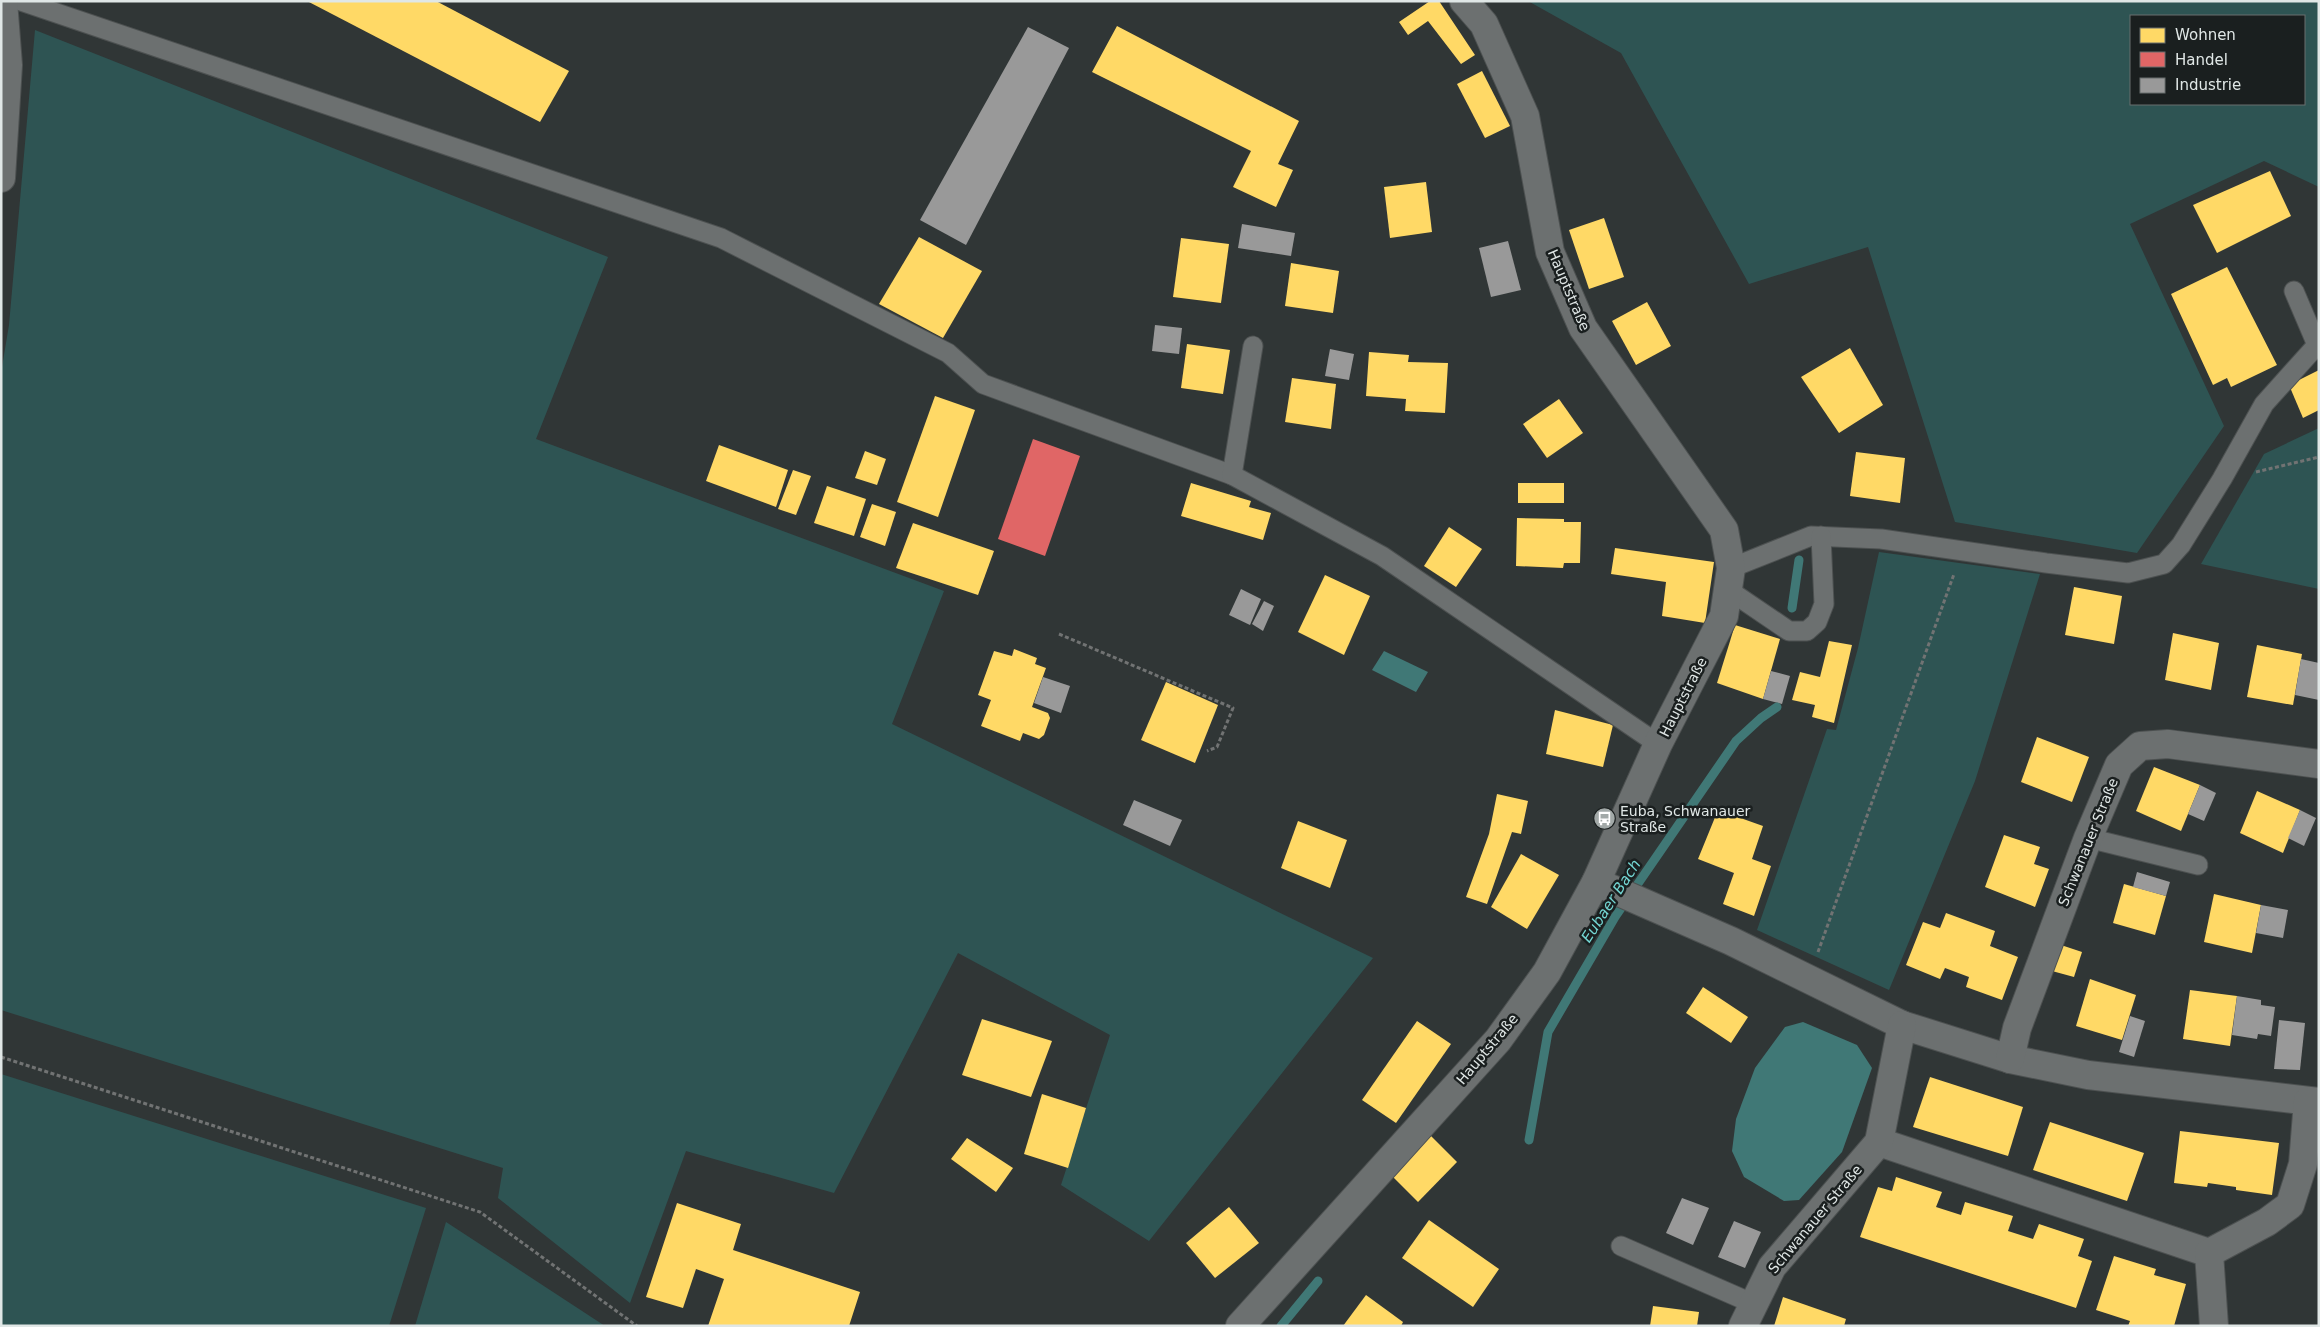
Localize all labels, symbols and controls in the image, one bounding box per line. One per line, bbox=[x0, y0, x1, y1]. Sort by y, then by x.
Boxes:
legend bbox=[2130, 15, 2305, 105]
text: Wohnen bbox=[2175, 26, 2236, 44]
text: Handel bbox=[2175, 51, 2228, 69]
text: Industrie bbox=[2175, 76, 2241, 94]
street label: Hauptstraße bbox=[1545, 247, 1593, 333]
street label: Hauptstraße bbox=[1656, 655, 1710, 739]
street label: Schwanauer Straße bbox=[2055, 776, 2121, 908]
place label: Euba, Schwanauer Straße bbox=[1620, 803, 1751, 835]
bus stop icon: Euba, Schwanauer Straße bbox=[1592, 807, 1616, 831]
water label: Eubaer Bach bbox=[1578, 856, 1644, 946]
street label: Hauptstraße bbox=[1453, 1011, 1521, 1087]
street label: Schwanauer Straße bbox=[1765, 1161, 1865, 1277]

